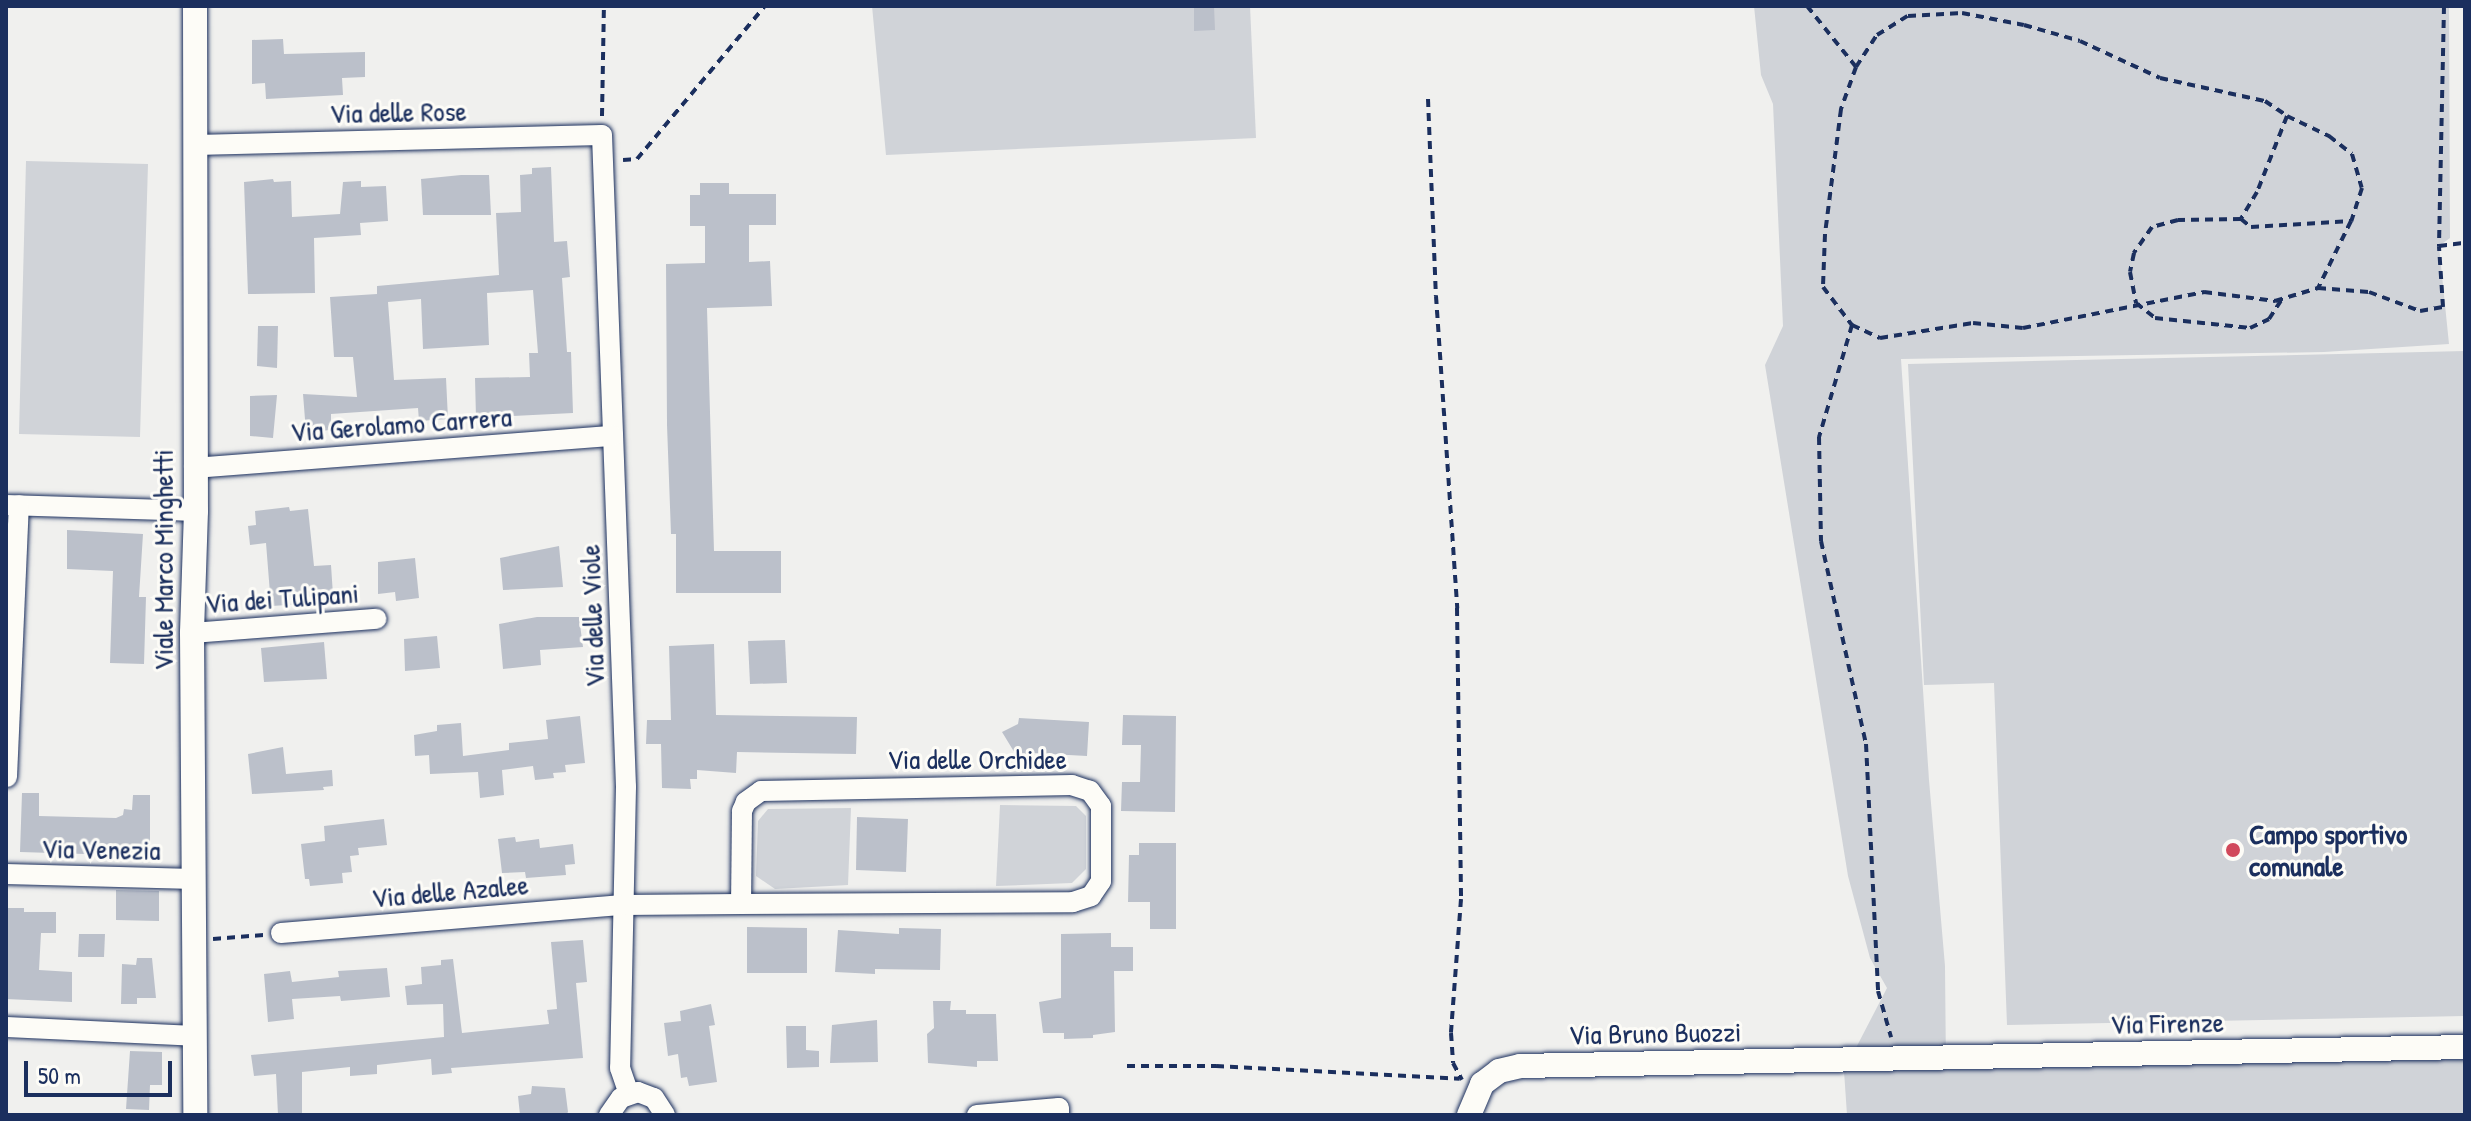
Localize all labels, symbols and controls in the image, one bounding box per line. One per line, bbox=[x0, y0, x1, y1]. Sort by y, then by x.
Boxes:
street label: Via delle Rose bbox=[329, 94, 467, 130]
street label: Via Gerolamo Carrera bbox=[289, 399, 513, 449]
street label: Viale Marco Minghetti bbox=[146, 449, 180, 671]
street label: Via delle Viole bbox=[573, 544, 611, 688]
street label: Via dei Tulipani bbox=[204, 576, 360, 620]
street label: Via delle Orchidee bbox=[887, 742, 1067, 776]
place label: Campo sportivo comunale bbox=[2249, 817, 2407, 883]
street label: Via Venezia bbox=[41, 831, 161, 867]
marker: Campo sportivo comunale bbox=[2224, 841, 2242, 859]
street label: Via delle Azalee bbox=[370, 867, 530, 915]
street label: Via Firenze bbox=[2110, 1005, 2224, 1041]
street label: Via Bruno Buozzi bbox=[1568, 1015, 1742, 1051]
scale bar bbox=[28, 1045, 176, 1095]
text: 50 m bbox=[38, 1059, 81, 1091]

